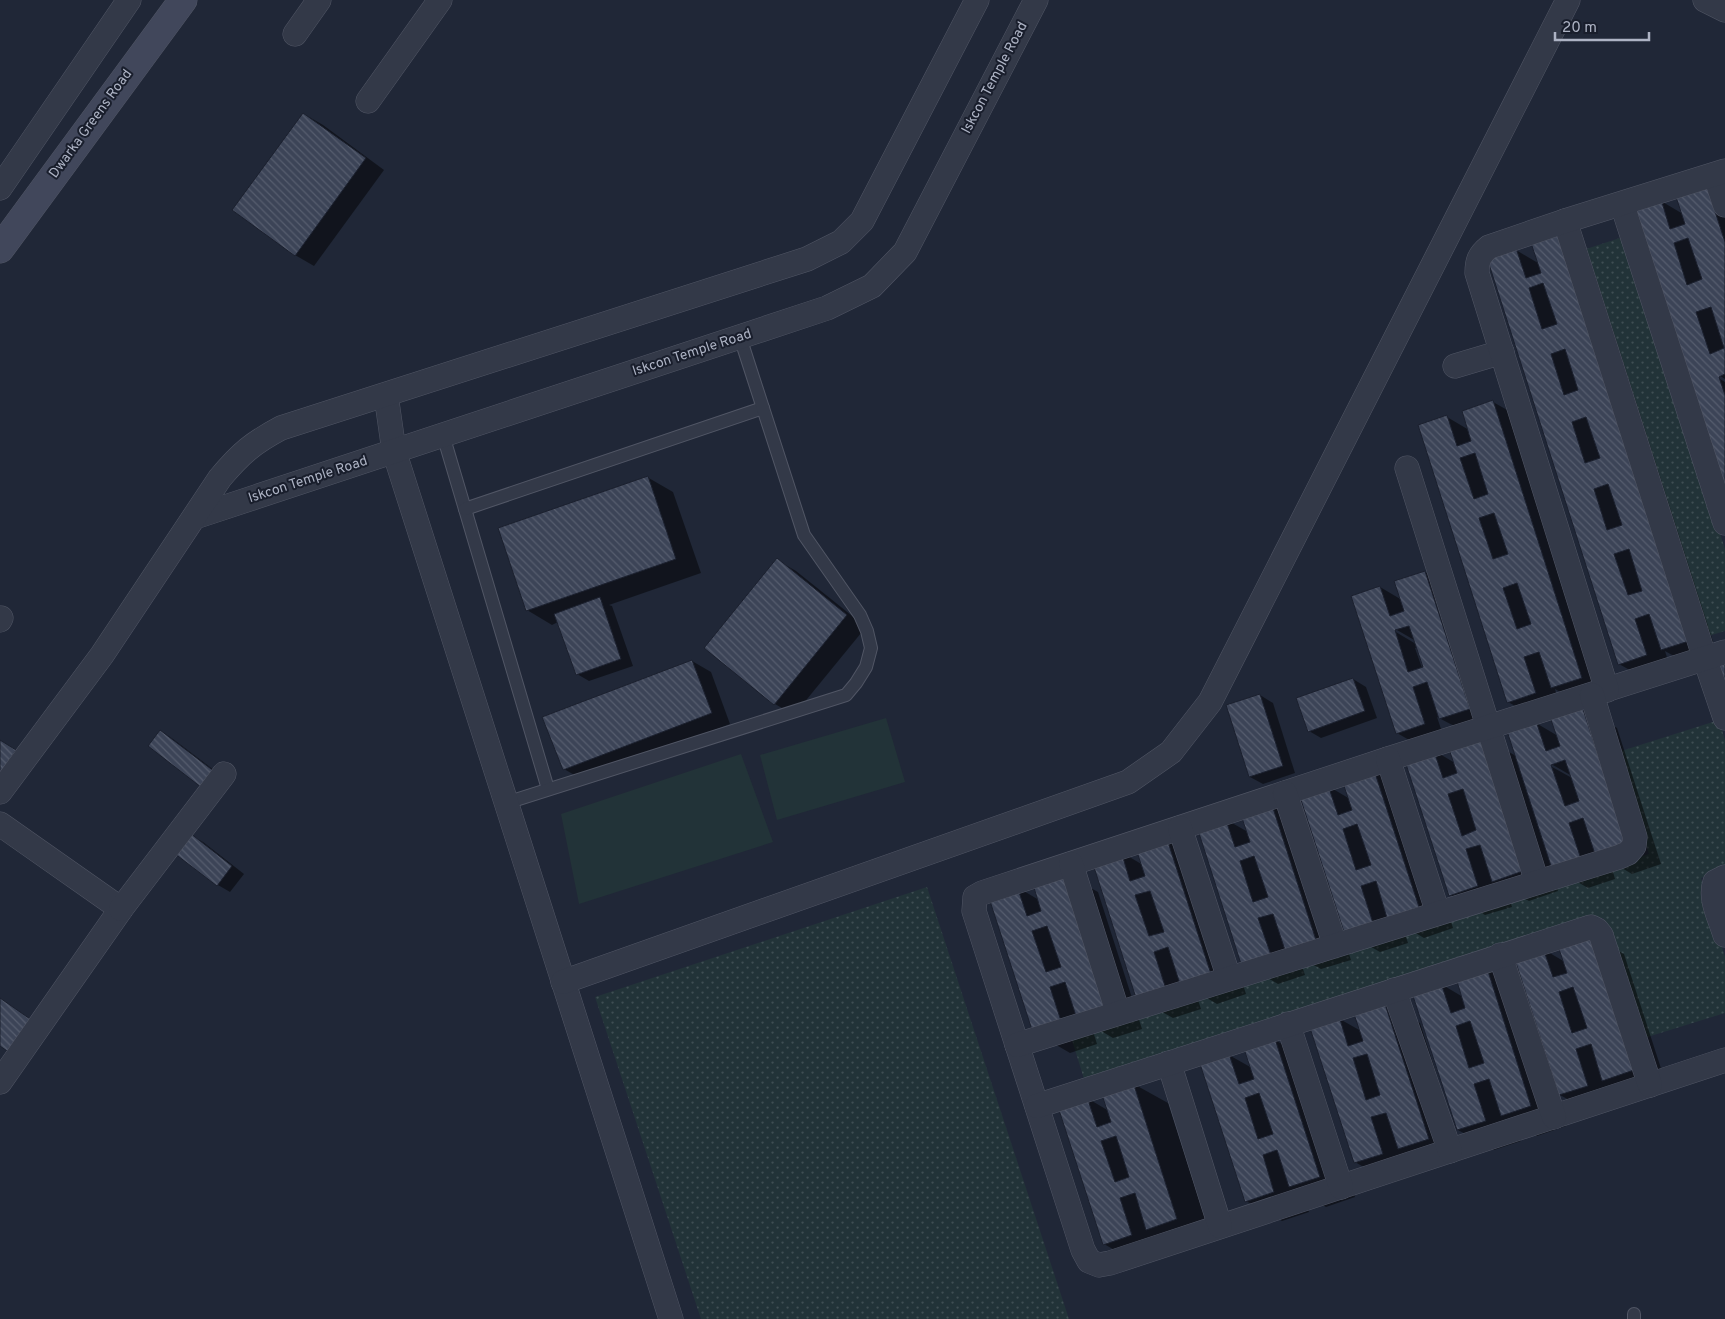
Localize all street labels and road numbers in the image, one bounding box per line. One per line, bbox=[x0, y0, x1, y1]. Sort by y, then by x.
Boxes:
street label: Iskcon Temple Road bbox=[958, 19, 1032, 137]
street label: Dwarka Greens Road bbox=[46, 66, 136, 182]
street label: Iskcon Temple Road bbox=[630, 326, 754, 380]
street label: Iskcon Temple Road bbox=[246, 453, 370, 507]

